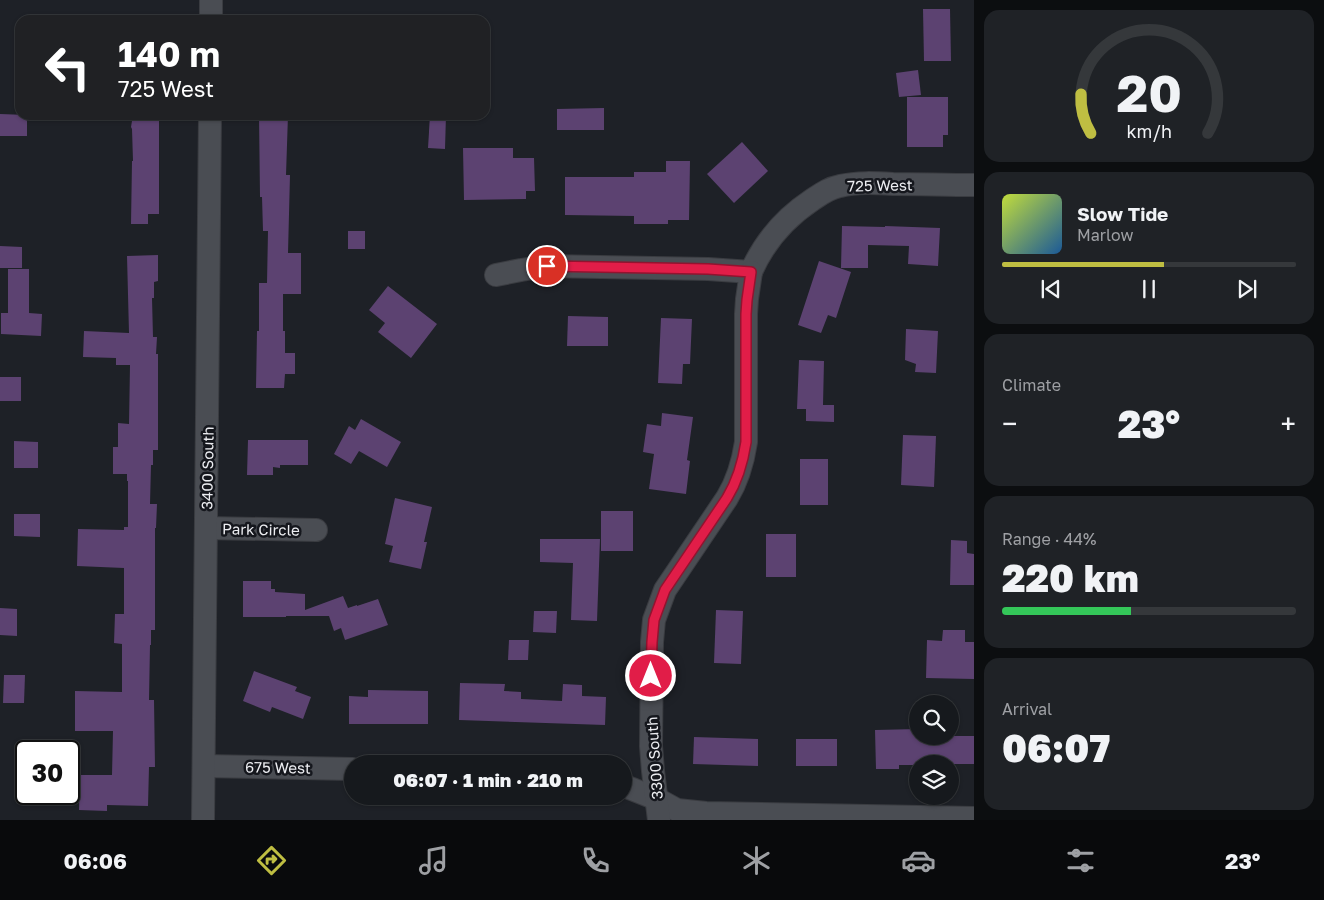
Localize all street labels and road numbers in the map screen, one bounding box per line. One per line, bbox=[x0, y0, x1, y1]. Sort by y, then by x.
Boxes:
street label: 725 West bbox=[847, 175, 913, 195]
street label: 3400 South bbox=[197, 426, 217, 510]
street label: Park Circle bbox=[222, 519, 300, 539]
street label: 3300 South bbox=[642, 716, 666, 800]
street label: 675 West bbox=[245, 757, 311, 777]

